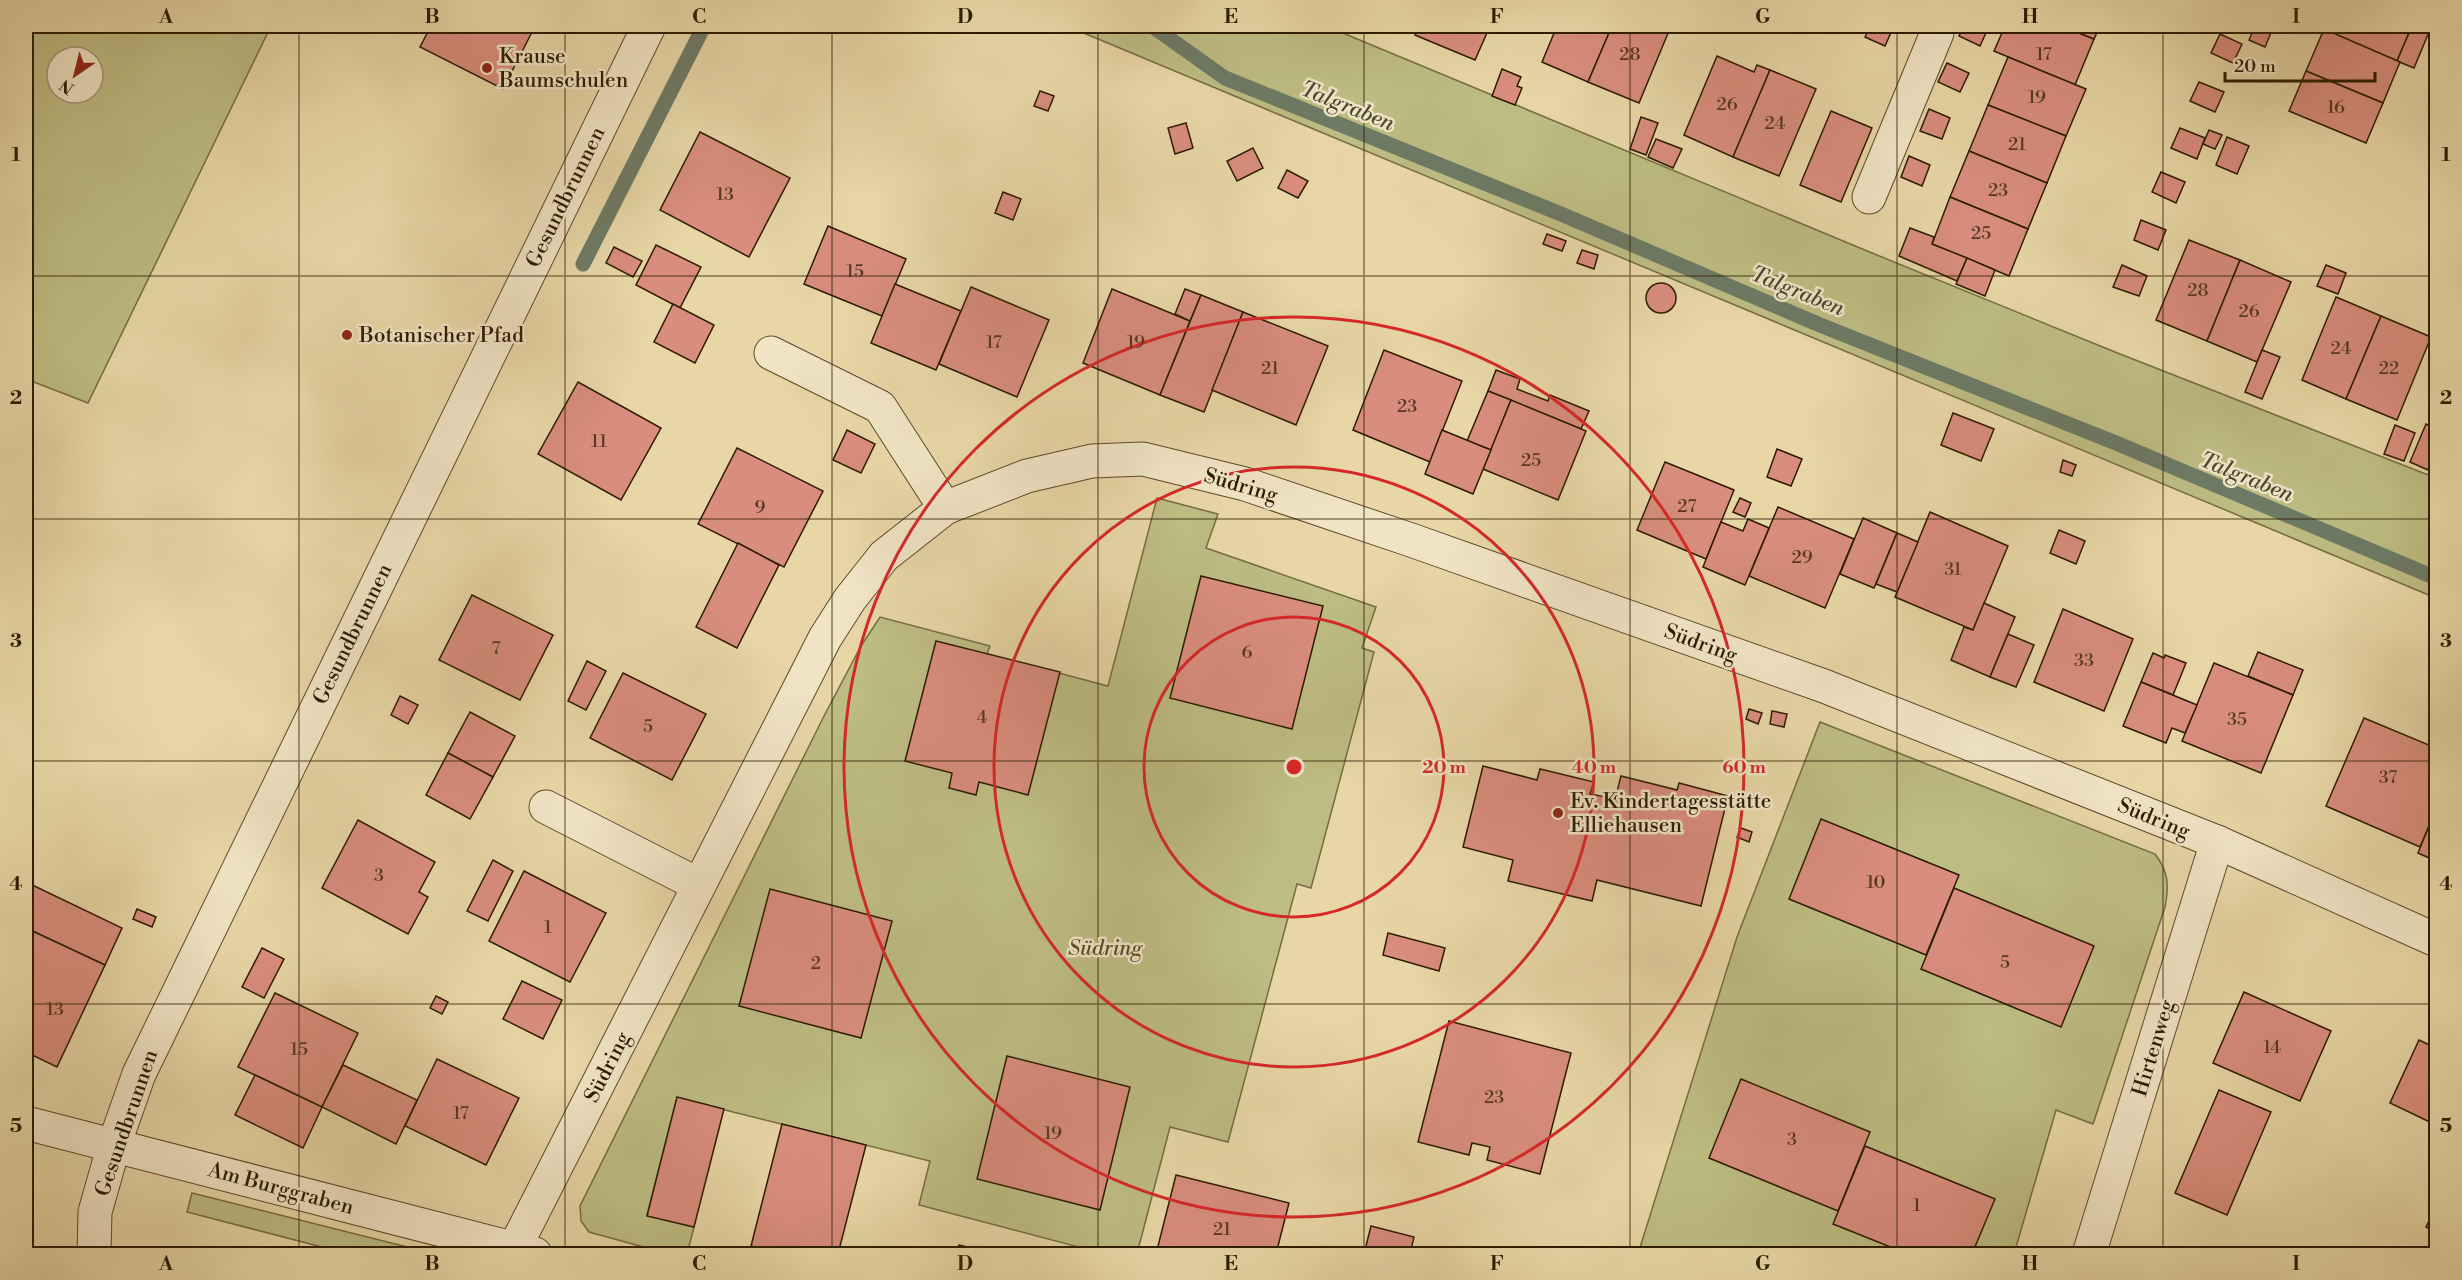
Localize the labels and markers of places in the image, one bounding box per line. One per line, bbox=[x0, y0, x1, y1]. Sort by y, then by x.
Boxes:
place label: Krause Baumschulen bbox=[498, 44, 629, 94]
marker: Krause Baumschulen bbox=[480, 61, 494, 75]
place label: Botanischer Pfad bbox=[358, 323, 524, 349]
marker: Botanischer Pfad bbox=[340, 328, 354, 342]
centre of rings bbox=[1284, 757, 1304, 777]
place label: Ev. Kindertagesstätte Elliehausen bbox=[1570, 789, 1771, 839]
marker: Ev. Kindertagesstätte Elliehausen bbox=[1551, 806, 1565, 820]

